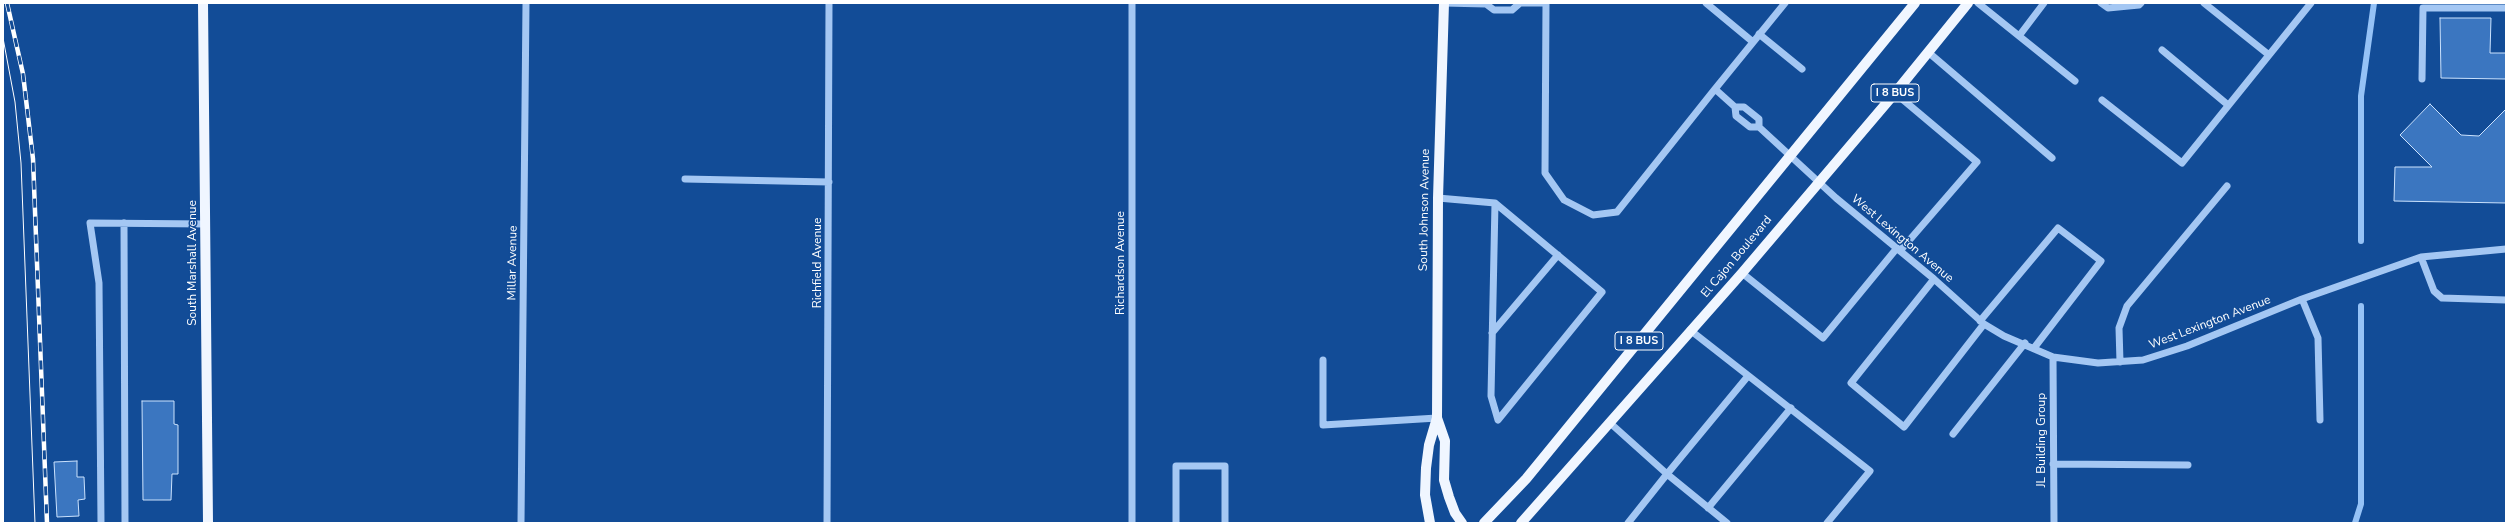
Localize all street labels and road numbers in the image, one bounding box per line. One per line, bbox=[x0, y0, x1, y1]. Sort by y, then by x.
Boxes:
road number: I 8 BUS bbox=[1871, 84, 1919, 102]
street label: South Johnson Avenue bbox=[1417, 149, 1433, 271]
street label: West Lexington Avenue bbox=[1848, 192, 1956, 286]
street label: South Marshall Avenue bbox=[186, 200, 200, 326]
street label: Richardson Avenue bbox=[1114, 211, 1128, 315]
street label: El Cajon Boulevard bbox=[1699, 213, 1775, 301]
street label: Richfield Avenue bbox=[811, 218, 825, 308]
street label: Millar Avenue bbox=[505, 226, 521, 300]
street label: West Lexington Avenue bbox=[2147, 293, 2273, 353]
road number: I 8 BUS bbox=[1615, 332, 1663, 350]
street label: JL Building Group bbox=[2035, 393, 2049, 487]

